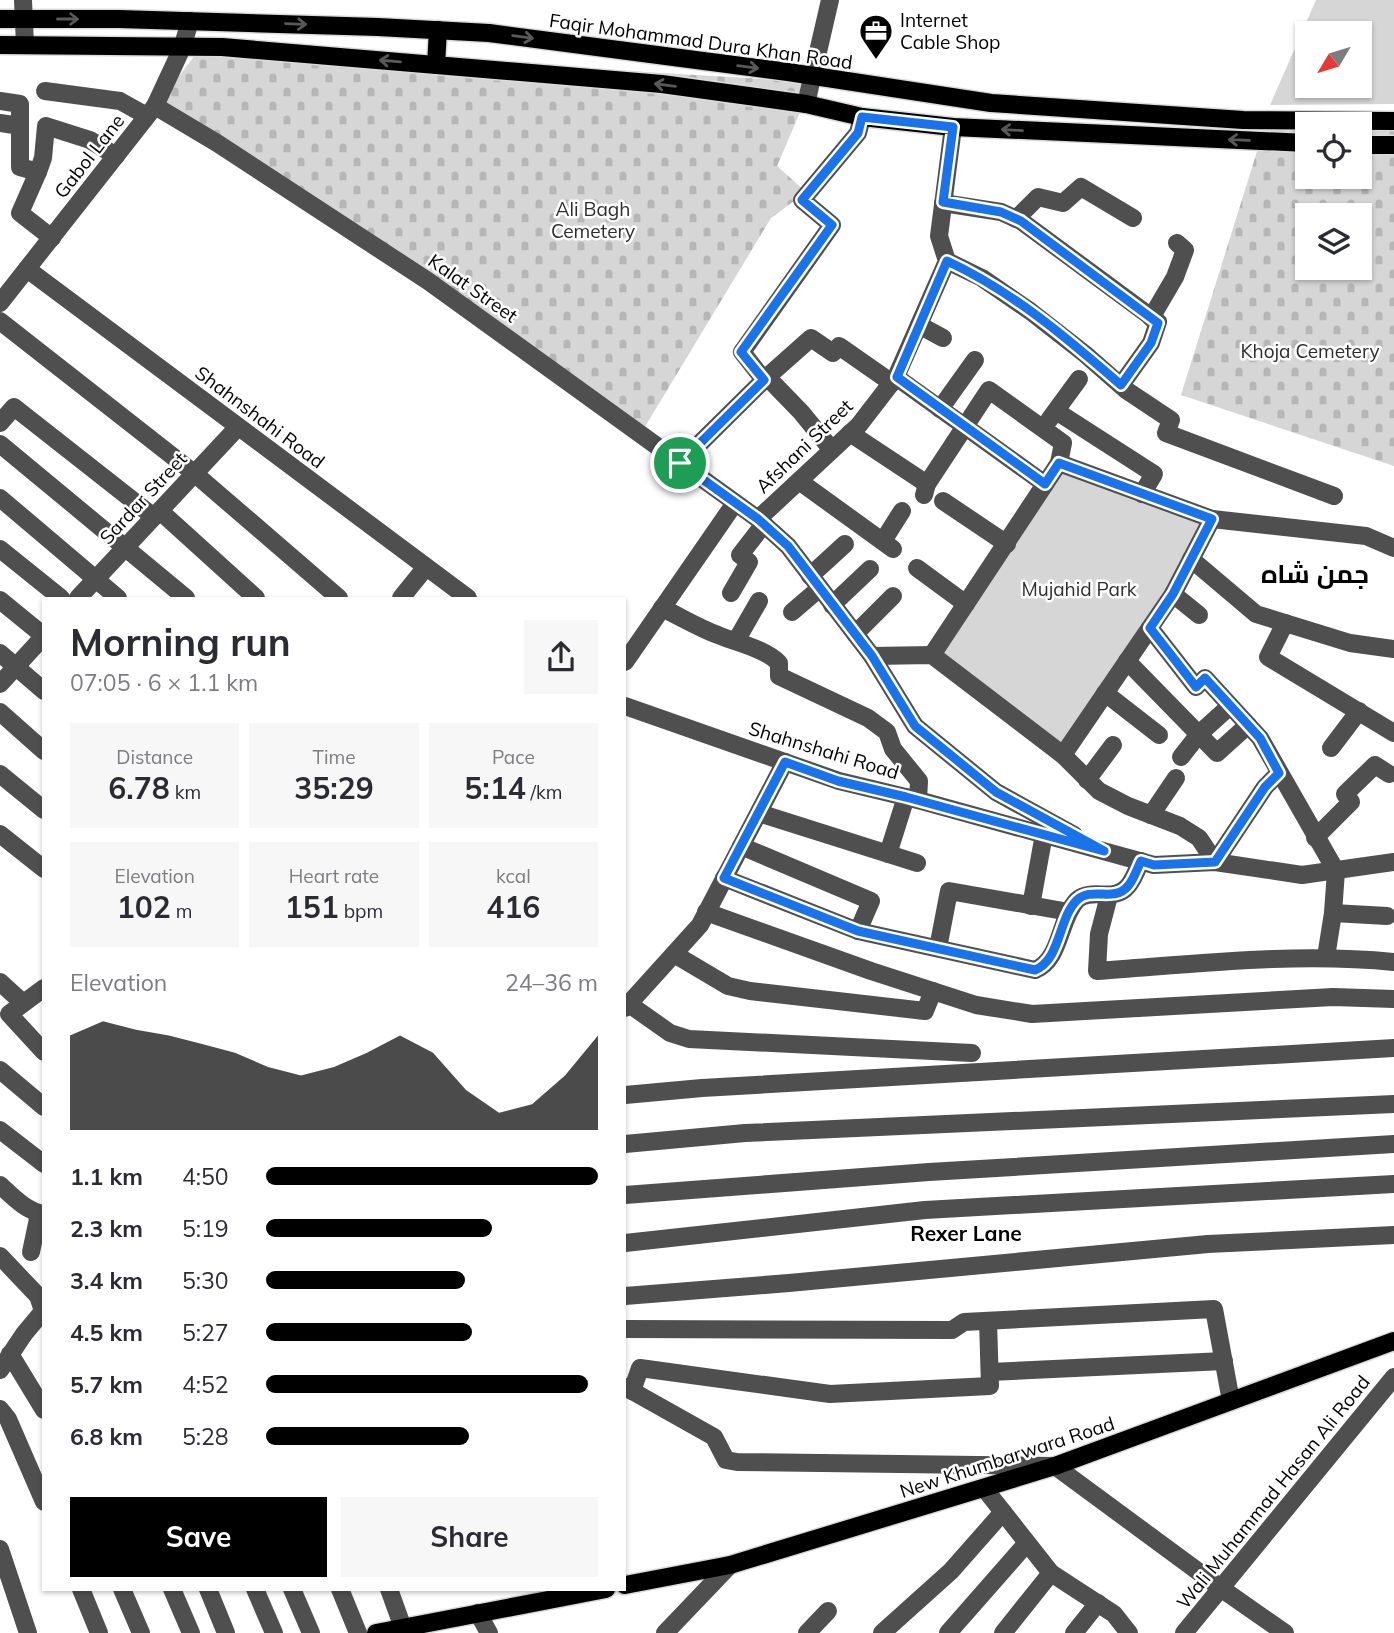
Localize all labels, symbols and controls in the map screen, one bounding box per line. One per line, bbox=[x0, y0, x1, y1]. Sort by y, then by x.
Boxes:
street label: Faqir Mohammad Dura Khan Road bbox=[548, 8, 854, 74]
place label: Internet Cable Shop bbox=[900, 8, 1001, 54]
one-way arrow bbox=[56, 12, 79, 26]
office icon: Internet Cable Shop bbox=[857, 12, 895, 61]
one-way arrow bbox=[284, 18, 307, 31]
north arrow bbox=[1295, 21, 1372, 98]
map controls bbox=[1295, 21, 1372, 280]
one-way arrow bbox=[511, 31, 534, 44]
one-way arrow bbox=[379, 54, 402, 67]
one-way arrow bbox=[736, 61, 759, 74]
one-way arrow bbox=[654, 78, 677, 91]
street label: Gabol Lane bbox=[49, 109, 129, 203]
button: locate bbox=[1295, 112, 1372, 189]
one-way arrow bbox=[1001, 123, 1024, 136]
one-way arrow bbox=[1228, 133, 1251, 146]
park label: Ali Bagh Cemetery bbox=[551, 197, 635, 243]
button: layers bbox=[1295, 203, 1372, 280]
street label: Kalat Street bbox=[424, 248, 523, 328]
park label: Khoja Cemetery bbox=[1240, 339, 1380, 363]
street label: Shahnshahi Road bbox=[191, 361, 329, 473]
street label: Afshani Street bbox=[751, 394, 858, 498]
pin bbox=[650, 433, 710, 493]
icon: arrive bbox=[661, 444, 699, 482]
street label: Sardar Street bbox=[94, 447, 192, 549]
district label: جمن شاہ bbox=[1261, 557, 1369, 590]
park label: Mujahid Park bbox=[1021, 577, 1137, 601]
text: Morning run bbox=[70, 618, 291, 666]
button: share bbox=[524, 620, 598, 694]
text: 07:05 · 6 × 1.1 km bbox=[70, 668, 258, 697]
street label: Shahnshahi Road bbox=[746, 716, 902, 784]
text: Distance bbox=[116, 745, 193, 769]
text: Time bbox=[312, 745, 356, 769]
text: Pace bbox=[492, 745, 535, 769]
text: 6.78 bbox=[108, 769, 170, 807]
text: 35:29 bbox=[294, 769, 374, 807]
text: 5:14 bbox=[464, 769, 526, 807]
text: km bbox=[170, 780, 201, 804]
text: /km bbox=[526, 780, 562, 804]
text: Elevation bbox=[114, 864, 195, 888]
text: Heart rate bbox=[289, 864, 379, 888]
text: kcal bbox=[496, 864, 531, 888]
text: 102 bbox=[117, 888, 171, 926]
text: 151 bbox=[285, 888, 339, 926]
text: 416 bbox=[486, 888, 540, 926]
text: m bbox=[171, 899, 192, 923]
text: bpm bbox=[339, 899, 383, 923]
text: Elevation bbox=[70, 968, 167, 997]
text: 24–36 m bbox=[505, 968, 598, 997]
text: 1.1 km bbox=[70, 1162, 143, 1191]
text: 4:50 bbox=[182, 1162, 229, 1191]
text: 2.3 km bbox=[70, 1214, 143, 1243]
text: 5:19 bbox=[182, 1214, 229, 1243]
district label: Rexer Lane bbox=[910, 1220, 1022, 1246]
text: 3.4 km bbox=[70, 1266, 143, 1295]
text: 5:30 bbox=[182, 1266, 229, 1295]
text: 4.5 km bbox=[70, 1318, 143, 1347]
text: 5:27 bbox=[182, 1318, 229, 1347]
text: 5.7 km bbox=[70, 1370, 143, 1399]
text: 4:52 bbox=[182, 1370, 229, 1399]
street label: Wali Muhammad Hasan Ali Road bbox=[1171, 1370, 1375, 1614]
street label: New Khumbarwara Road bbox=[897, 1411, 1117, 1503]
text: 6.8 km bbox=[70, 1422, 143, 1451]
text: 5:28 bbox=[182, 1422, 229, 1451]
button: Save bbox=[70, 1497, 327, 1577]
button: Share bbox=[341, 1497, 598, 1577]

